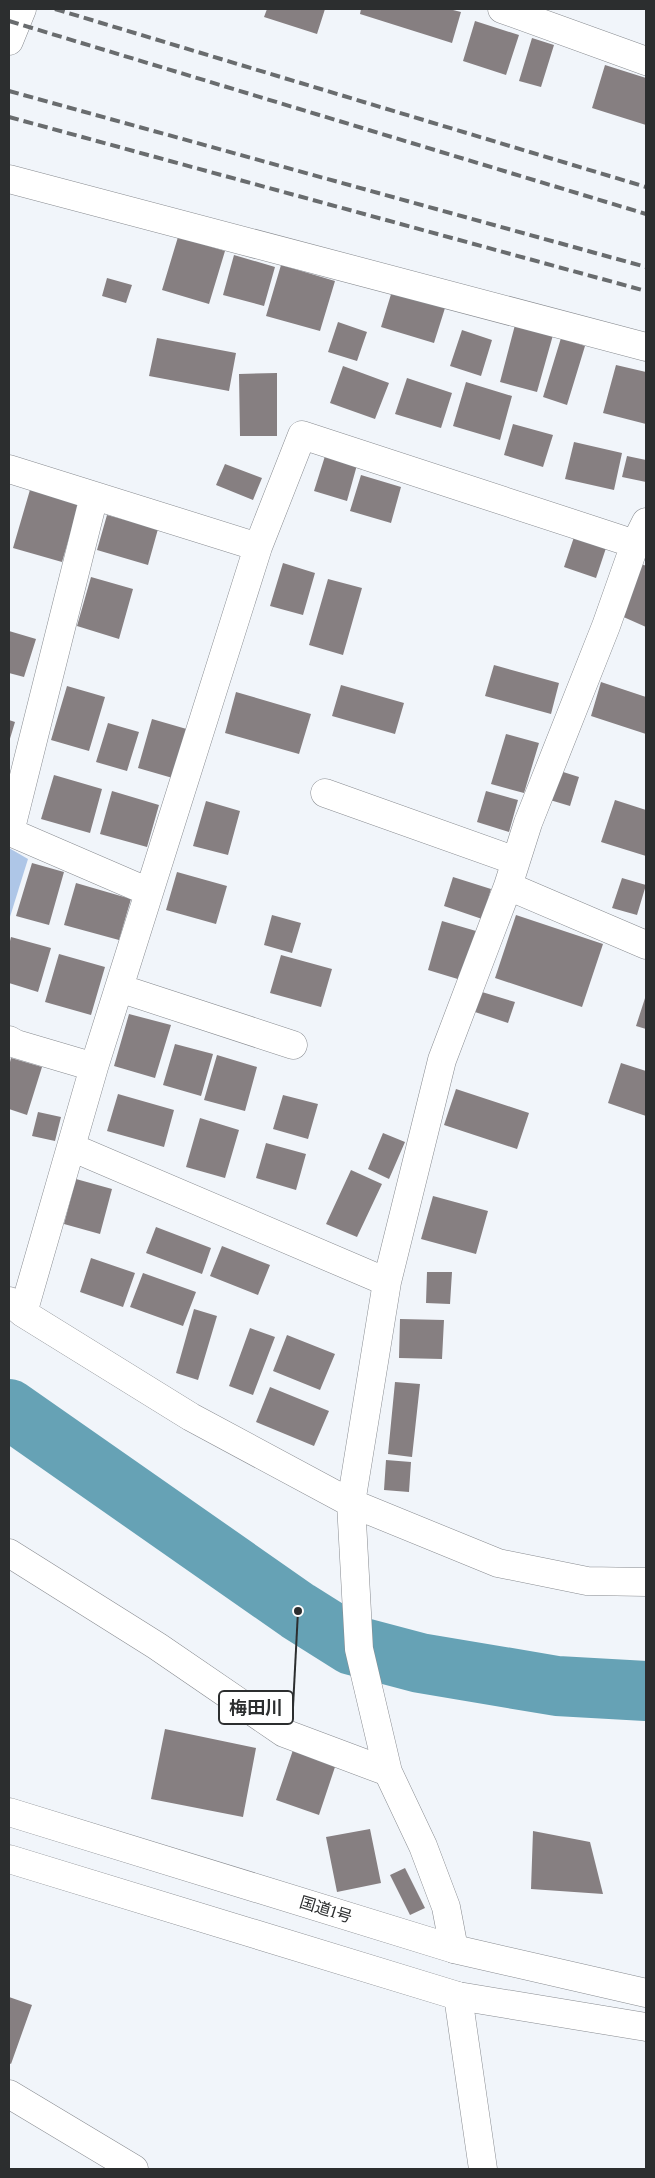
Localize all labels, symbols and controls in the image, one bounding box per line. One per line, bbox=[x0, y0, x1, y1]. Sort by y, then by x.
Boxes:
callout: 梅田川 bbox=[219, 1691, 293, 1724]
text: 梅田川 bbox=[229, 1696, 283, 1719]
street label: 国道1号 bbox=[297, 1892, 355, 1926]

